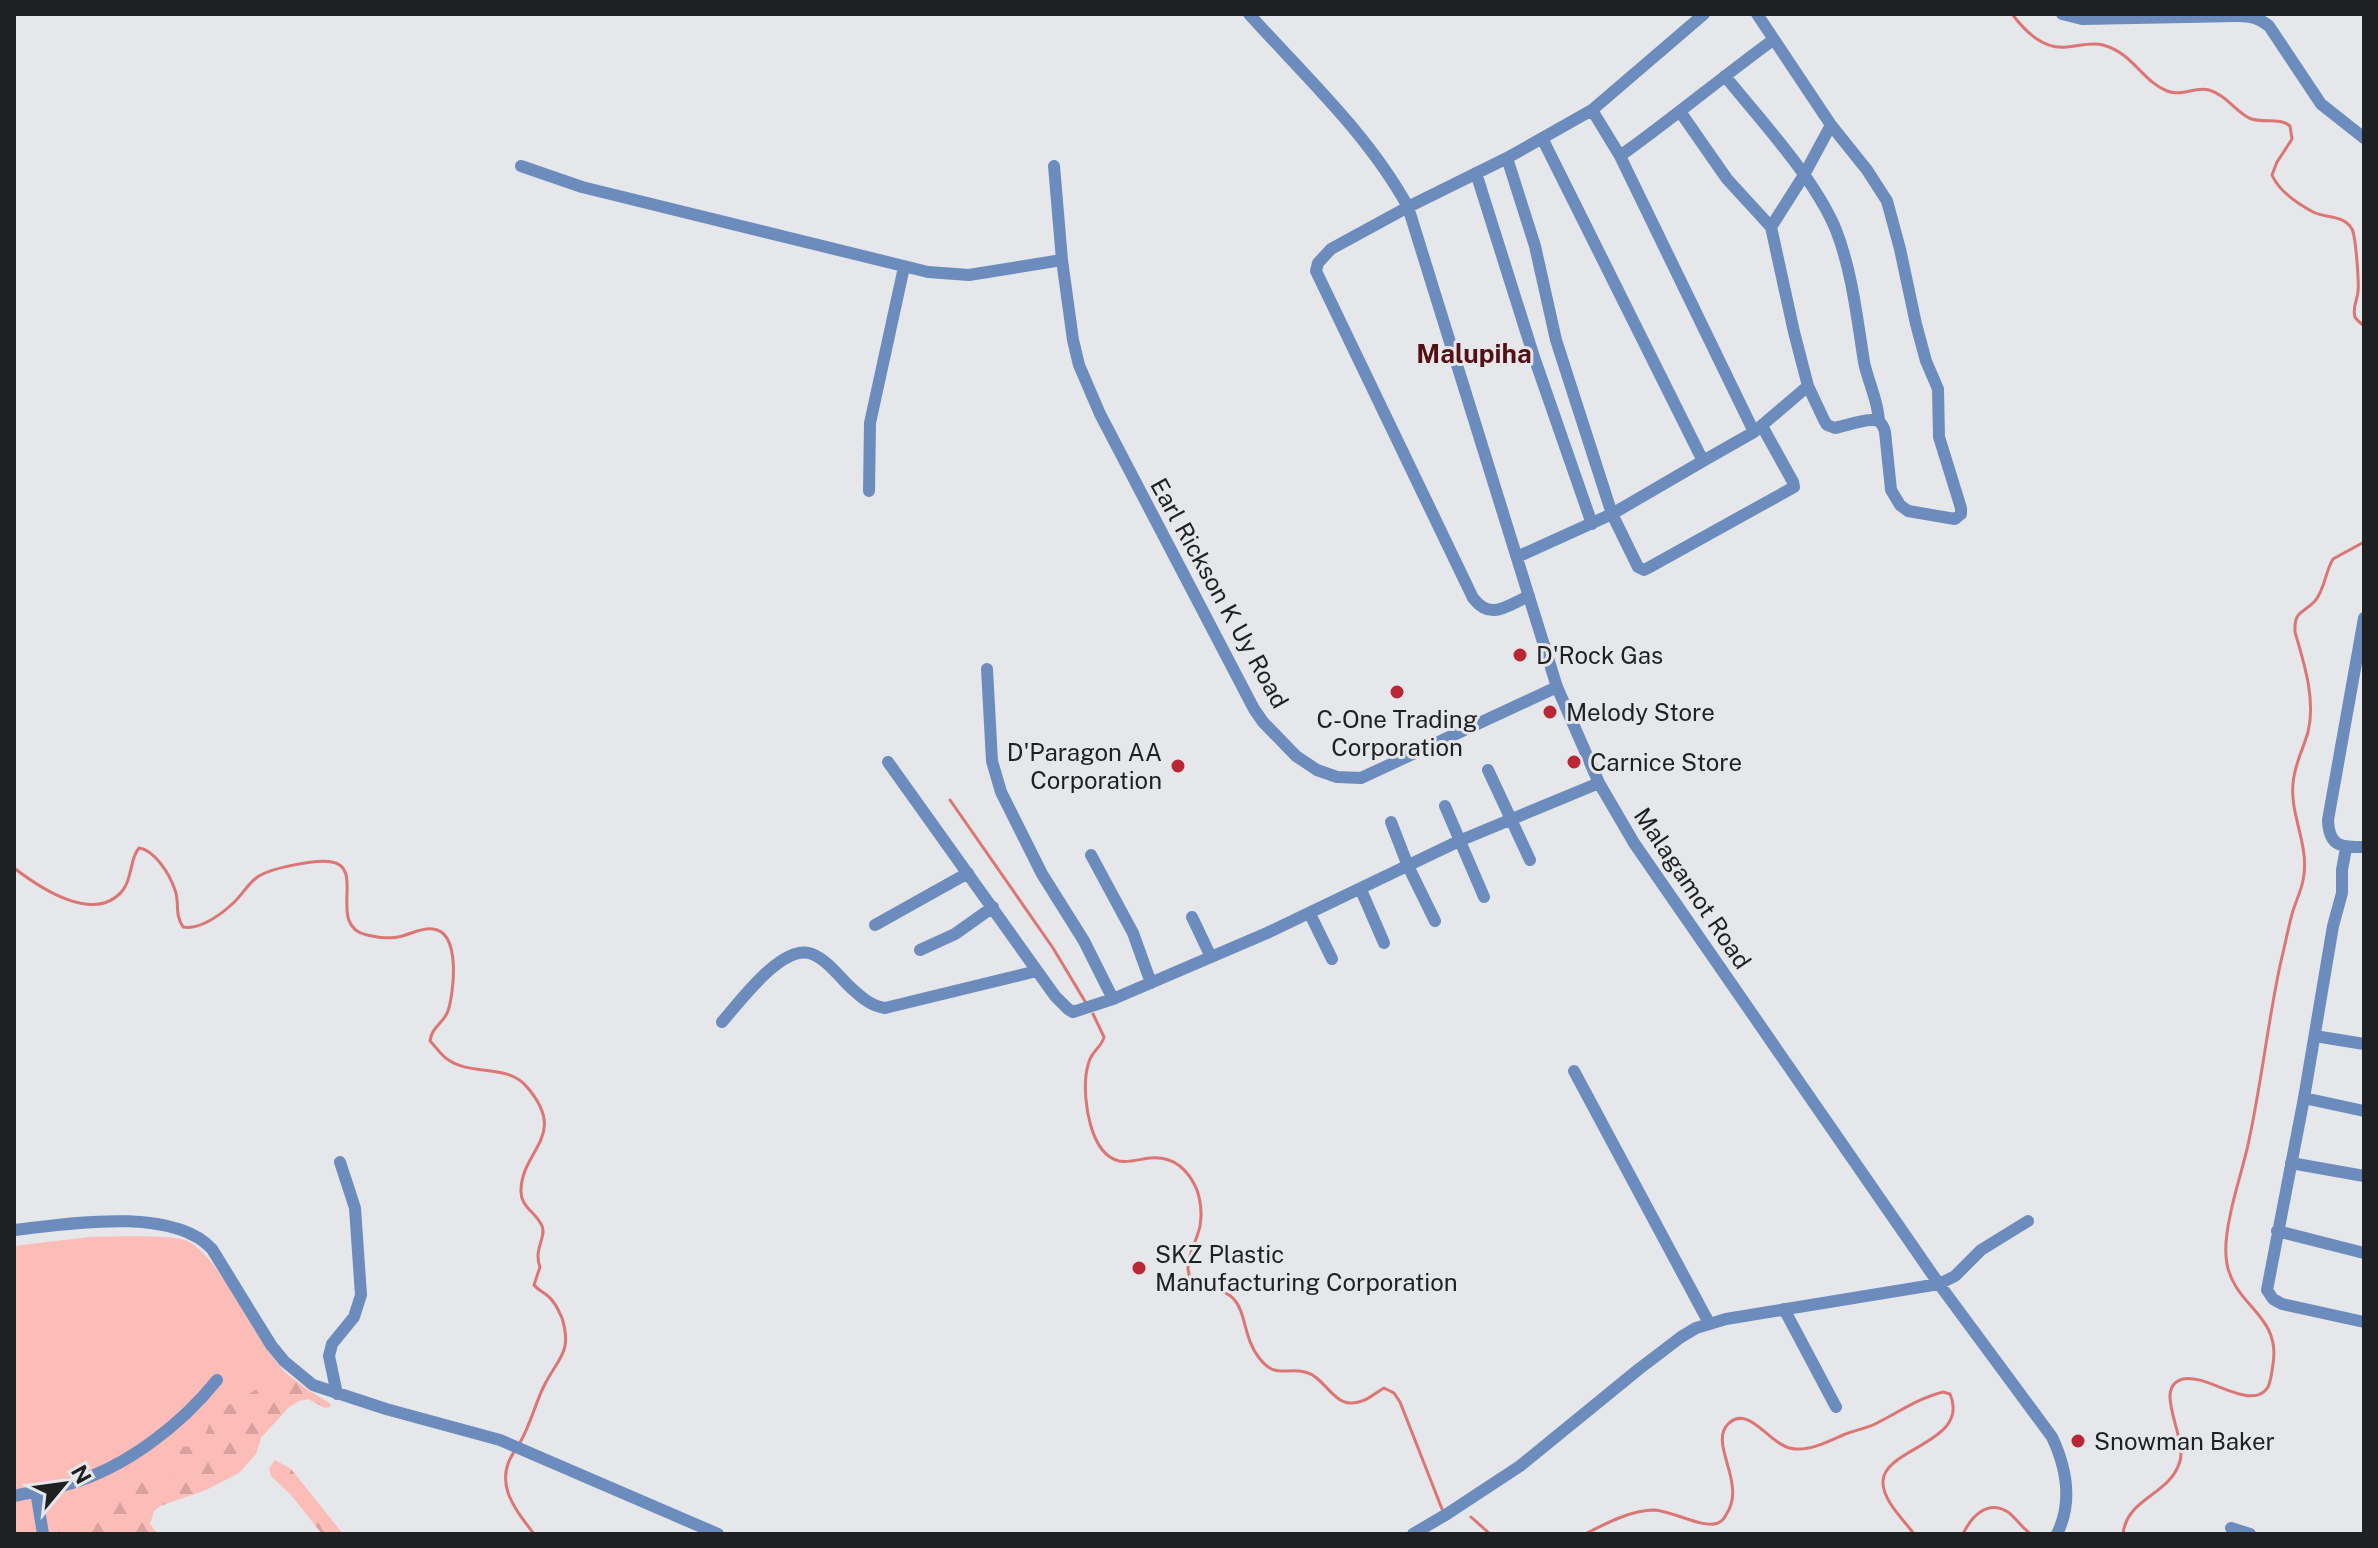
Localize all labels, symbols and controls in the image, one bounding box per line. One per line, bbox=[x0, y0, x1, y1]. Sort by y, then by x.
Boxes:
district label: Malupiha bbox=[1416, 338, 1532, 369]
street label: Earl Rickson K Uy Road bbox=[1145, 473, 1295, 713]
place label: D'Rock Gas bbox=[1536, 641, 1663, 669]
marker: D'Rock Gas bbox=[1511, 646, 1529, 664]
marker: C-One Trading Corporation bbox=[1388, 683, 1406, 701]
place label: Melody Store bbox=[1566, 698, 1715, 726]
marker: Melody Store bbox=[1541, 703, 1559, 721]
place label: C-One Trading Corporation bbox=[1316, 705, 1478, 761]
place label: D'Paragon AA Corporation bbox=[1007, 738, 1162, 794]
place label: Carnice Store bbox=[1590, 748, 1742, 776]
marker: Carnice Store bbox=[1565, 753, 1583, 771]
marker: D'Paragon AA Corporation bbox=[1169, 757, 1187, 775]
street label: Malagamot Road bbox=[1629, 802, 1757, 974]
place label: SKZ Plastic Manufacturing Corporation bbox=[1155, 1240, 1458, 1296]
marker: SKZ Plastic Manufacturing Corporation bbox=[1130, 1259, 1148, 1277]
place label: Snowman Baker bbox=[2094, 1427, 2275, 1455]
marker: Snowman Baker bbox=[2069, 1432, 2087, 1450]
north arrow bbox=[24, 1444, 104, 1524]
text: N bbox=[66, 1460, 97, 1488]

